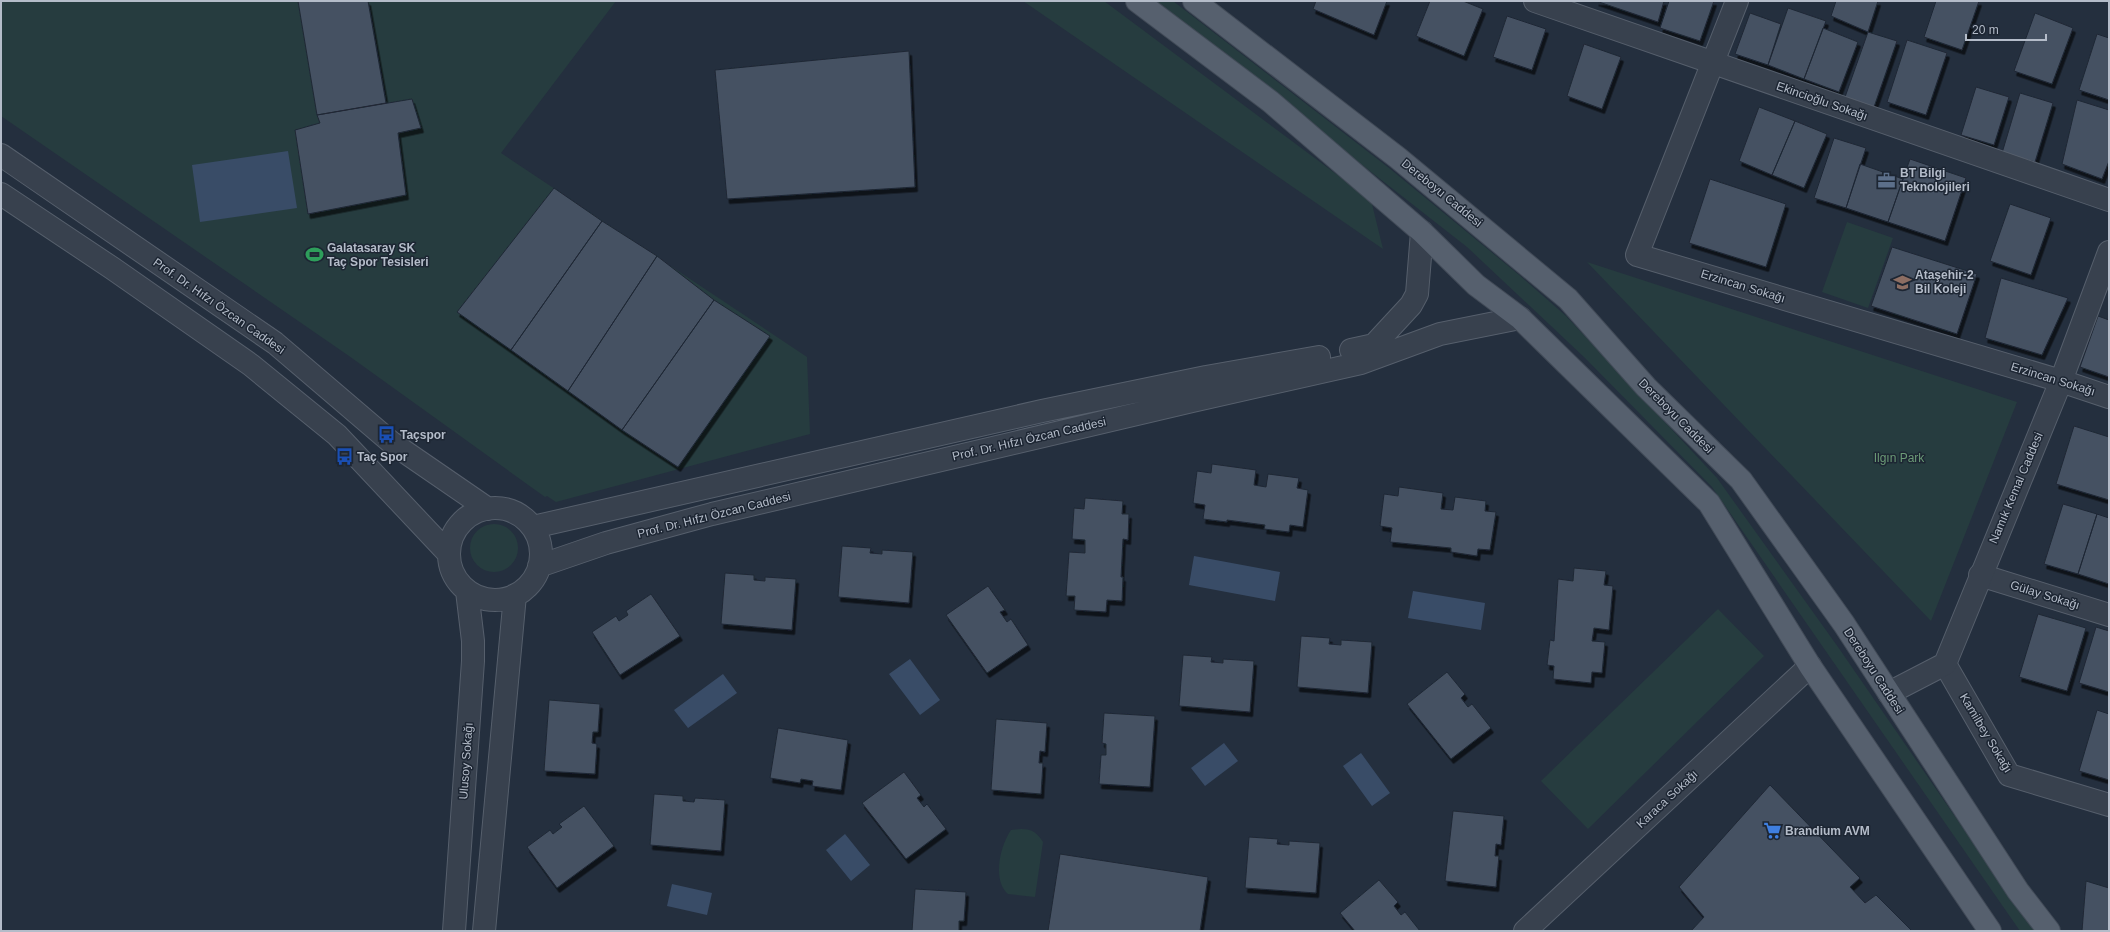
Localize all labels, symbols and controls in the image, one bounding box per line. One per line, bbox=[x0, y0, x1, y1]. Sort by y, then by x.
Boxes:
scale bar bbox=[1966, 16, 2046, 42]
text: 20 m bbox=[1972, 23, 1999, 37]
street label: Ekincioğlu Sokağı bbox=[1775, 79, 1869, 123]
street label: Dereboyu Caddesi bbox=[1399, 156, 1485, 230]
place label: BT Bilgi Teknolojileri bbox=[1900, 166, 1970, 194]
office icon: BT Bilgi Teknolojileri bbox=[1877, 170, 1897, 190]
place label: Galatasaray SK Taç Spor Tesisleri bbox=[327, 241, 429, 269]
sports icon: Galatasaray SK Taç Spor Tesisleri bbox=[304, 245, 324, 265]
street label: Prof. Dr. Hıfzı Özcan Caddesi bbox=[151, 255, 287, 357]
street label: Erzincan Sokağı bbox=[1699, 267, 1787, 305]
place label: Ataşehir-2 Bil Koleji bbox=[1915, 268, 1974, 296]
school or university icon: Ataşehir-2 Bil Koleji bbox=[1892, 272, 1912, 292]
street label: Erzincan Sokağı bbox=[2009, 360, 2097, 398]
street label: Dereboyu Caddesi bbox=[1636, 376, 1716, 456]
street label: Prof. Dr. Hıfzı Özcan Caddesi bbox=[951, 414, 1107, 464]
bus stop icon: Taçspor bbox=[377, 425, 397, 445]
place label: Taçspor bbox=[400, 428, 446, 442]
street label: Namık Kemal Caddesi bbox=[1986, 430, 2046, 546]
bus stop icon: Taç Spor bbox=[334, 447, 354, 467]
place label: Taç Spor bbox=[357, 450, 408, 464]
park label: Ilgın Park bbox=[1874, 451, 1925, 465]
street label: Prof. Dr. Hıfzı Özcan Caddesi bbox=[636, 489, 792, 541]
street label: Gülay Sokağı bbox=[2009, 578, 2081, 612]
street label: Dereboyu Caddesi bbox=[1841, 626, 1907, 716]
street label: Kamilbey Sokağı bbox=[1957, 691, 2015, 775]
street label: Ulusoy Sokağı bbox=[456, 722, 476, 800]
street label: Karaca Sokağı bbox=[1633, 767, 1701, 831]
supermarket icon: Brandium AVM bbox=[1762, 821, 1782, 841]
place label: Brandium AVM bbox=[1785, 824, 1870, 838]

